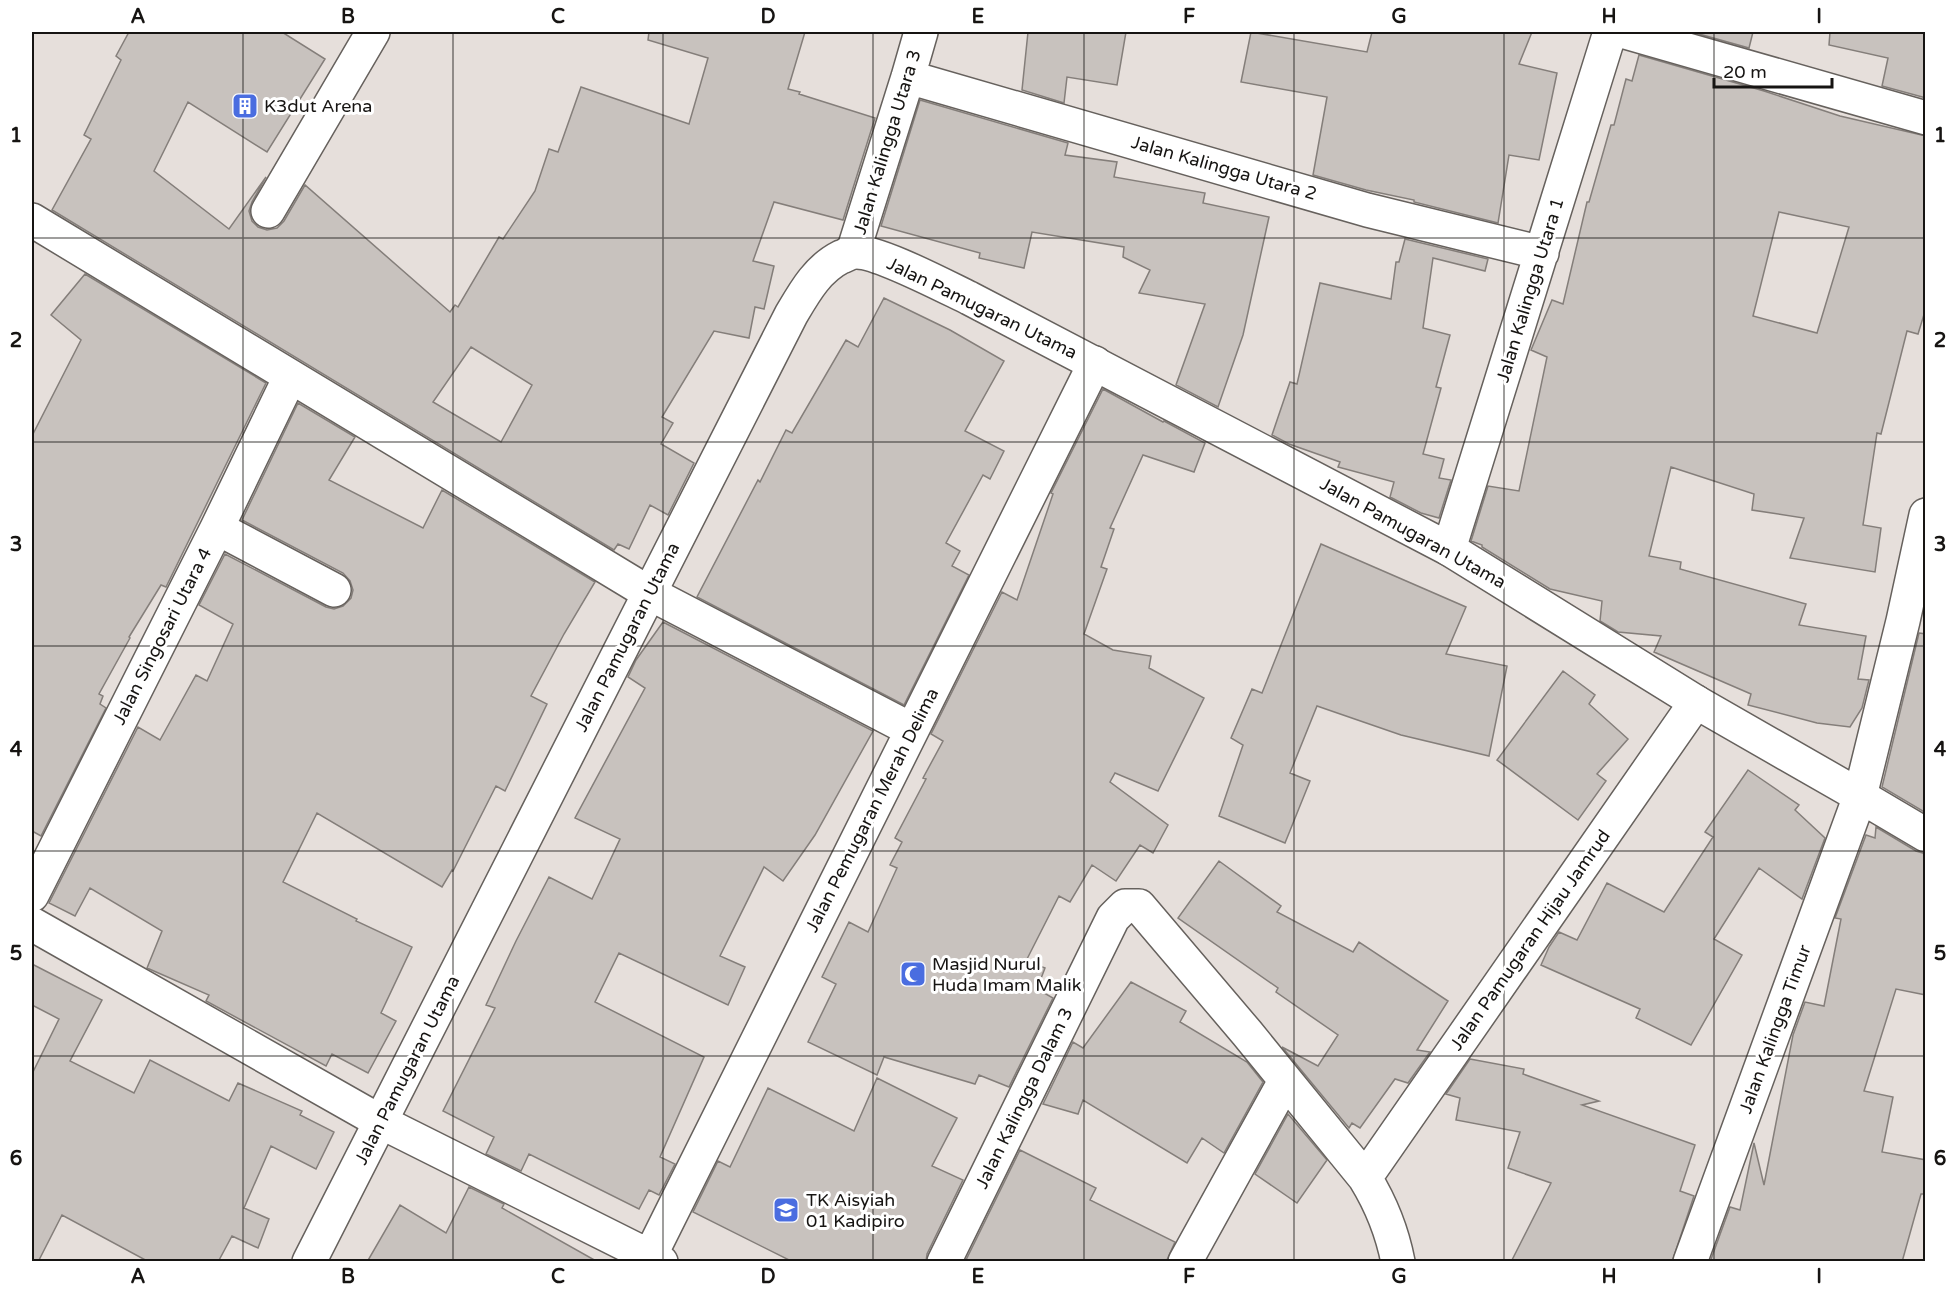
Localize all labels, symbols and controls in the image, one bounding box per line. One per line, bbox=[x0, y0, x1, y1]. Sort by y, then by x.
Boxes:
text: A bbox=[131, 5, 146, 29]
text: B bbox=[341, 5, 355, 29]
text: C bbox=[551, 5, 565, 29]
text: D bbox=[760, 5, 776, 29]
text: E bbox=[972, 5, 985, 29]
text: F bbox=[1183, 5, 1195, 29]
text: G bbox=[1391, 5, 1407, 29]
text: H bbox=[1601, 5, 1617, 29]
text: I bbox=[1816, 5, 1822, 29]
street label: Jalan Kalingga Utara 3 bbox=[848, 47, 926, 237]
scale bar bbox=[1714, 51, 1832, 89]
text: 20 m bbox=[1723, 61, 1767, 83]
building icon: K3dut Arena bbox=[230, 91, 260, 121]
place label: K3dut Arena bbox=[264, 95, 372, 117]
text: 1 bbox=[10, 124, 22, 148]
text: 1 bbox=[1934, 124, 1946, 148]
street label: Jalan Kalingga Utara 2 bbox=[1129, 131, 1319, 205]
street label: Jalan Kalingga Utara 1 bbox=[1491, 195, 1569, 385]
street label: Jalan Pamugaran Utama bbox=[883, 252, 1081, 364]
text: 2 bbox=[10, 329, 22, 353]
text: 2 bbox=[1934, 329, 1946, 353]
street label: Jalan Pamugaran Utama bbox=[1316, 473, 1510, 593]
text: 3 bbox=[10, 533, 22, 557]
text: 3 bbox=[1934, 533, 1946, 557]
street label: Jalan Pamugaran Utama bbox=[570, 539, 684, 735]
street label: Jalan Singosari Utara 4 bbox=[108, 544, 216, 728]
street label: Jalan Pemugaran Merah Delima bbox=[801, 684, 943, 936]
text: 4 bbox=[10, 738, 23, 762]
text: 4 bbox=[1934, 738, 1947, 762]
street label: Jalan Pamugaran Hijau Jamrud bbox=[1445, 825, 1615, 1055]
text: 5 bbox=[10, 942, 22, 966]
street label: Jalan Kalingga Timur bbox=[1734, 942, 1816, 1116]
text: 5 bbox=[1934, 942, 1946, 966]
place label: Masjid Nurul Huda Imam Malik bbox=[932, 953, 1082, 996]
mosque icon: Masjid Nurul Huda Imam Malik bbox=[898, 959, 928, 989]
street label: Jalan Pamugaran Utama bbox=[350, 972, 464, 1168]
street label: Jalan Kalingga Dalam 3 bbox=[971, 1004, 1077, 1192]
text: 6 bbox=[10, 1147, 22, 1171]
text: 6 bbox=[1934, 1147, 1946, 1171]
place label: TK Aisyiah 01 Kadipiro bbox=[806, 1189, 905, 1232]
school or university icon: TK Aisyiah 01 Kadipiro bbox=[771, 1195, 801, 1225]
text: A bbox=[131, 1265, 146, 1289]
text: B bbox=[341, 1265, 355, 1289]
text: C bbox=[551, 1265, 565, 1289]
text: D bbox=[760, 1265, 776, 1289]
text: E bbox=[972, 1265, 985, 1289]
text: F bbox=[1183, 1265, 1195, 1289]
text: G bbox=[1391, 1265, 1407, 1289]
text: H bbox=[1601, 1265, 1617, 1289]
text: I bbox=[1816, 1265, 1822, 1289]

